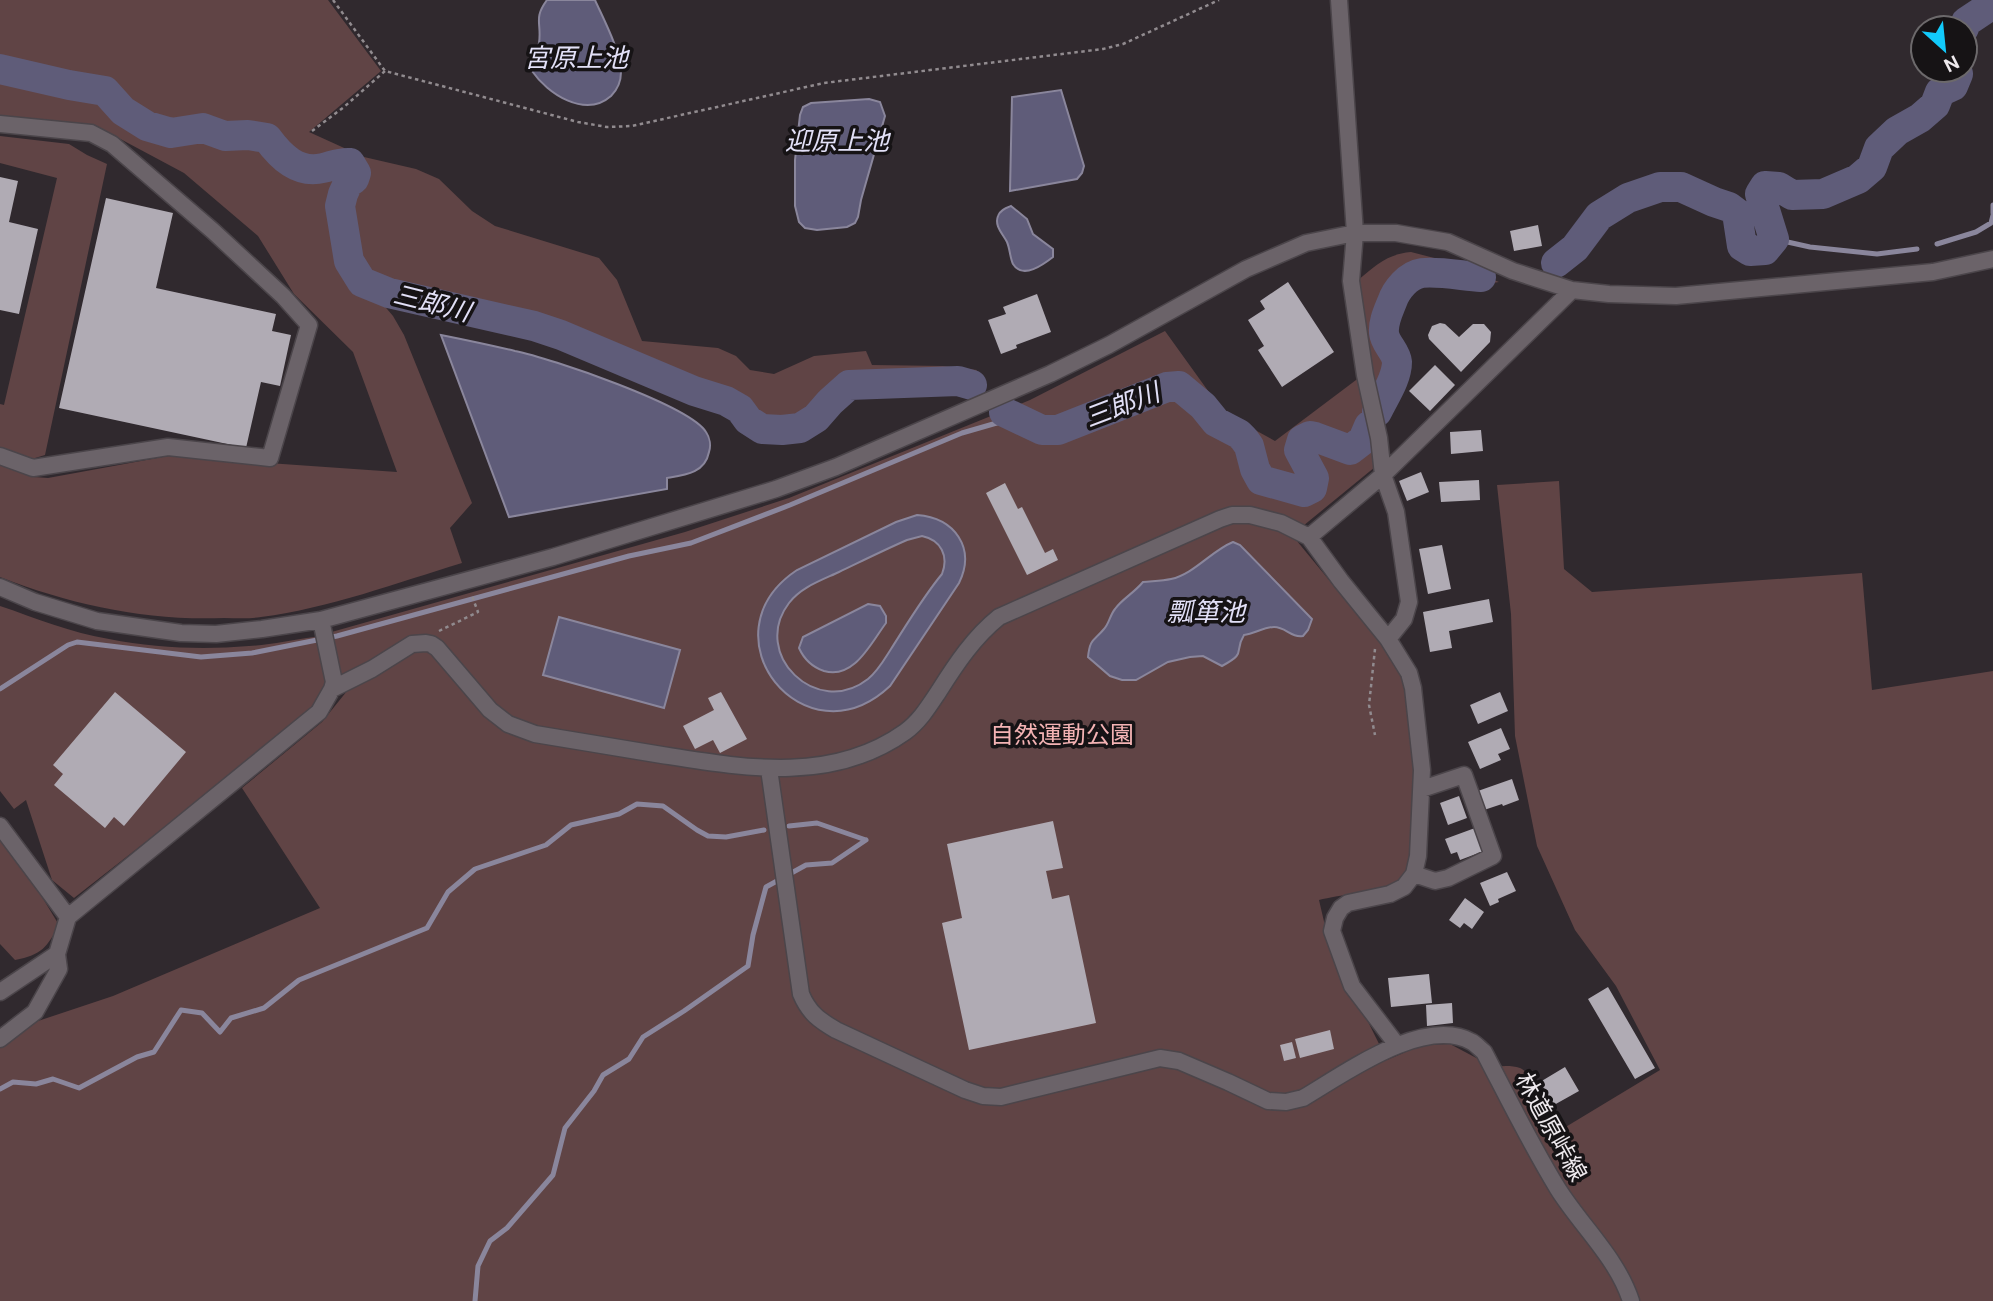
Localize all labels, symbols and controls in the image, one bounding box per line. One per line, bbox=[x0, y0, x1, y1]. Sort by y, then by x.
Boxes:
north arrow bbox=[1909, 14, 1979, 84]
water label: 宮原上池 bbox=[524, 41, 631, 75]
text: N bbox=[1940, 49, 1963, 78]
water label: 迎原上池 bbox=[785, 124, 892, 158]
water label: 三郎川 bbox=[390, 277, 477, 330]
water label: 三郎川 bbox=[1079, 374, 1167, 435]
water label: 瓢箪池 bbox=[1167, 595, 1248, 629]
park label: 自然運動公園 bbox=[990, 719, 1134, 750]
street label: 林道原峠線 bbox=[1509, 1067, 1594, 1187]

